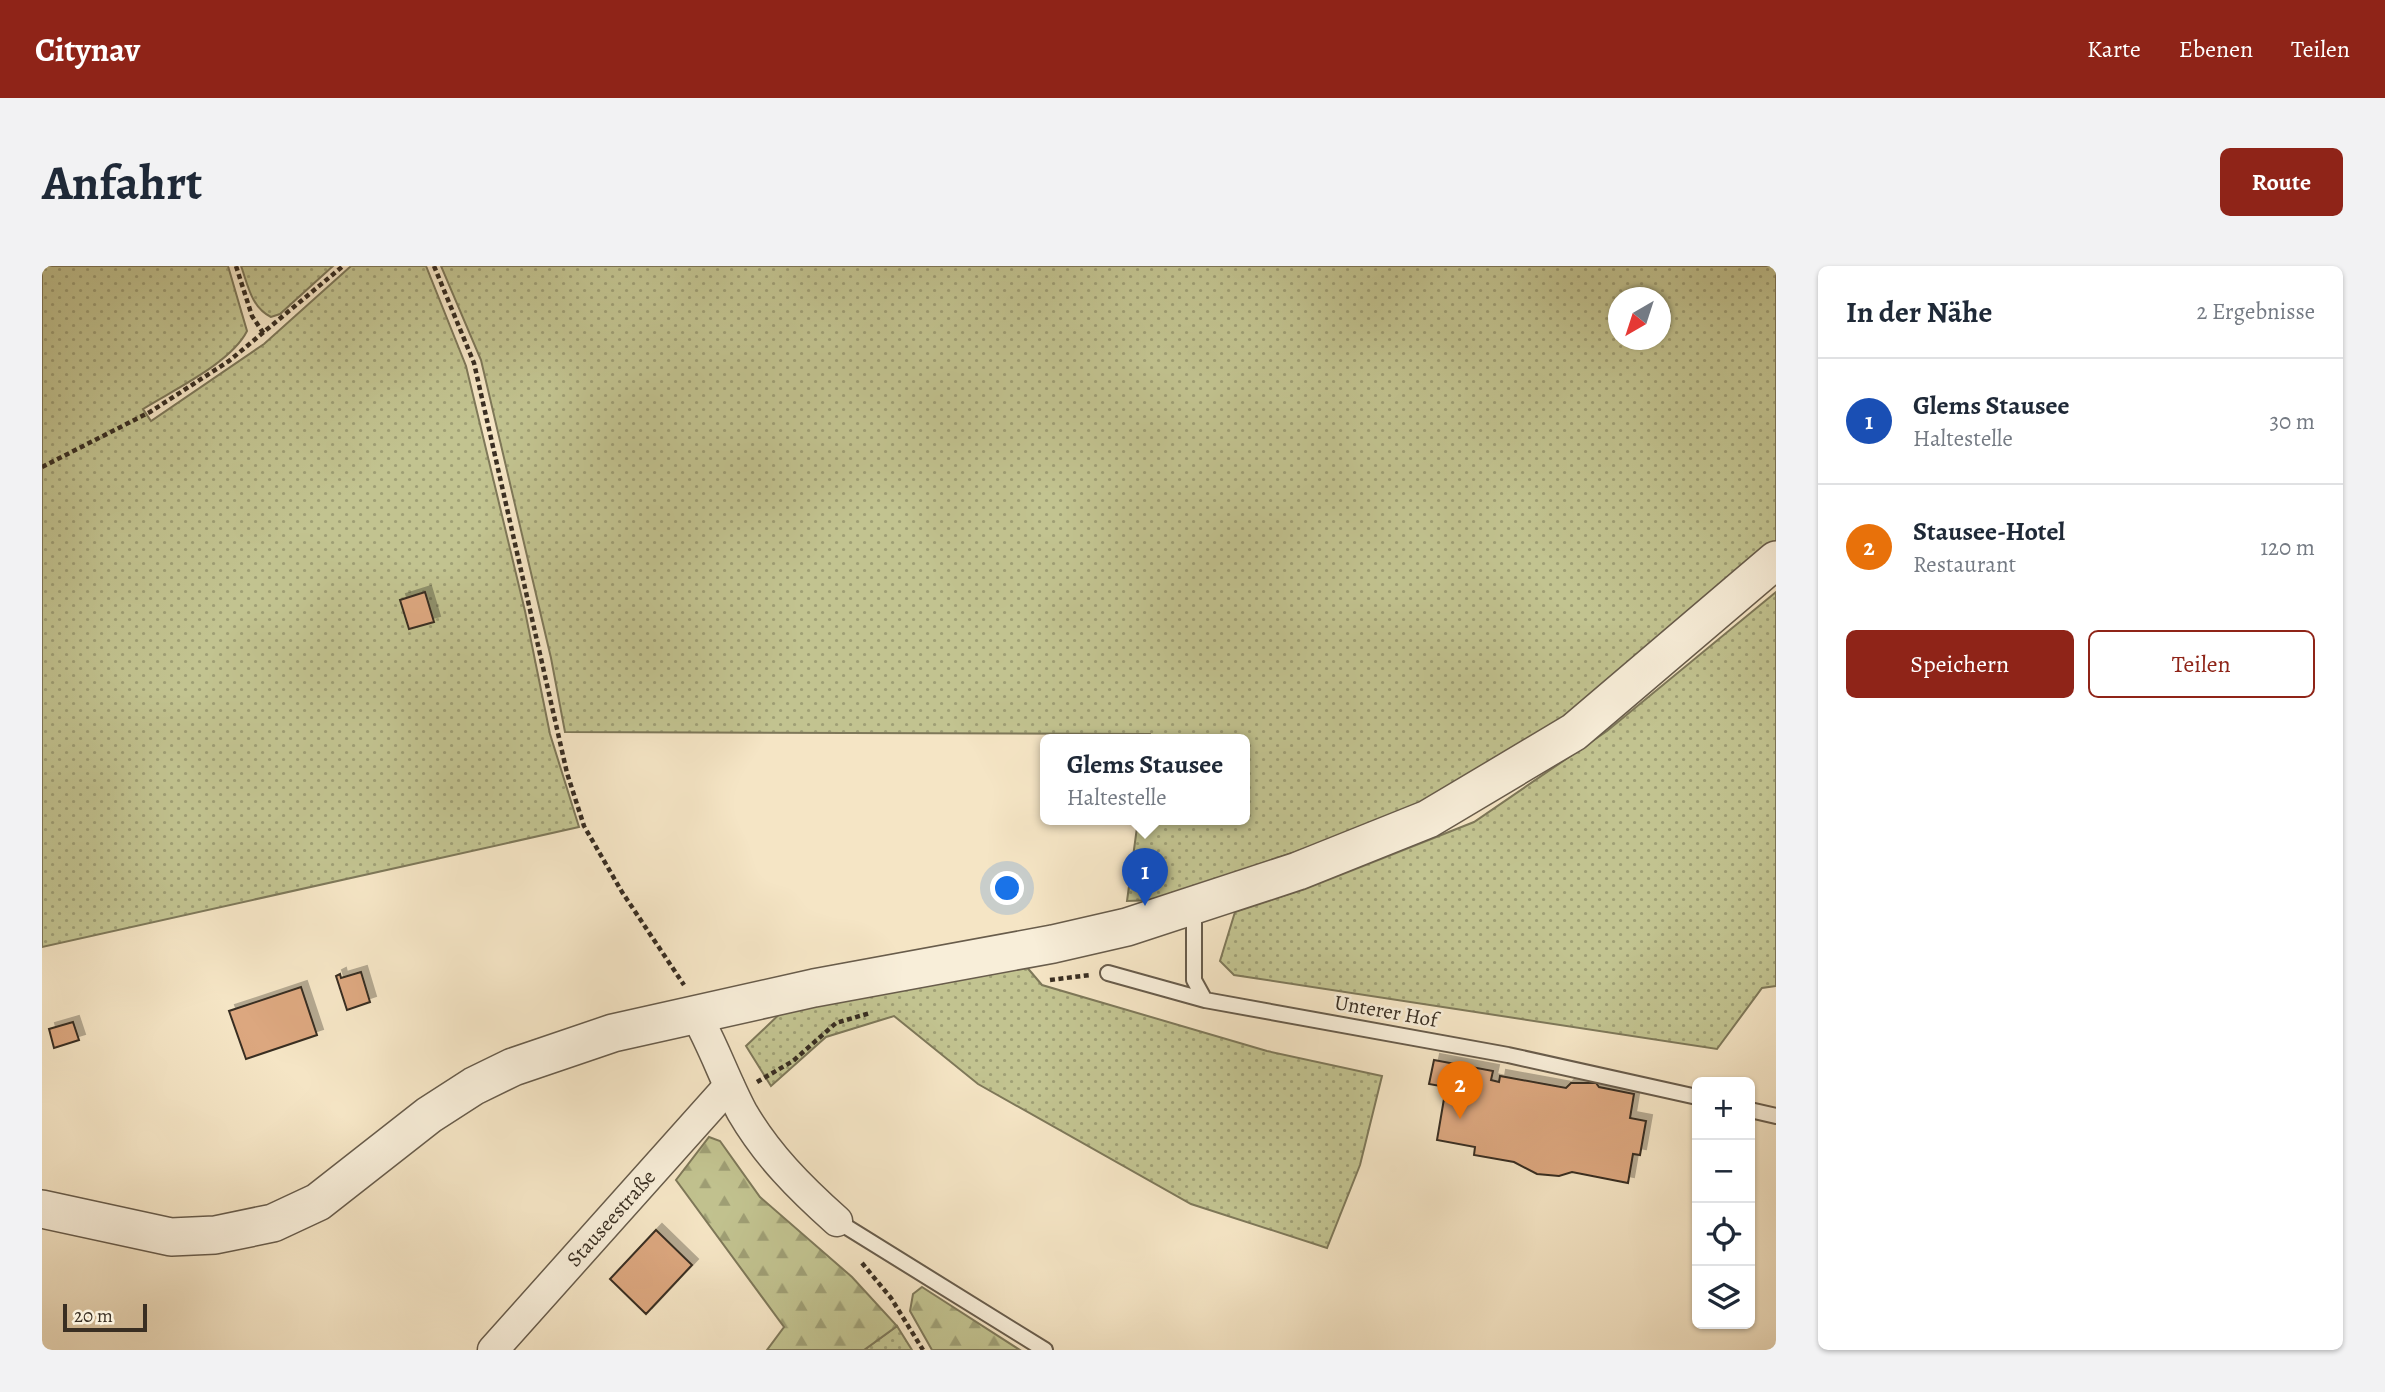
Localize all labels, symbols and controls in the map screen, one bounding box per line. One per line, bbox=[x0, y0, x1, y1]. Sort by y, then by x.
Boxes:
text: Citynav bbox=[35, 27, 140, 72]
text: Karte bbox=[2087, 33, 2141, 65]
text: Ebenen bbox=[2179, 33, 2253, 65]
text: Teilen bbox=[2291, 33, 2350, 65]
button: Route bbox=[2220, 148, 2343, 216]
text: Anfahrt bbox=[42, 149, 202, 216]
north arrow bbox=[1608, 287, 1671, 350]
text: In der Nähe bbox=[1846, 292, 1992, 332]
text: 2 Ergebnisse bbox=[2196, 296, 2315, 327]
text: Glems Stausee bbox=[1913, 388, 2070, 423]
text: 1 bbox=[1865, 406, 1873, 437]
text: 30 m bbox=[2269, 406, 2315, 437]
text: Haltestelle bbox=[1913, 423, 2013, 454]
text: Stausee-Hotel bbox=[1913, 514, 2065, 549]
text: 2 bbox=[1863, 532, 1875, 563]
text: 120 m bbox=[2260, 532, 2315, 563]
text: Restaurant bbox=[1913, 549, 2016, 580]
button: Speichern bbox=[1846, 630, 2074, 698]
button: Teilen bbox=[2088, 630, 2315, 698]
popup bbox=[1040, 734, 1250, 825]
text: Glems Stausee bbox=[1067, 747, 1223, 782]
text: Haltestelle bbox=[1067, 782, 1167, 813]
pin: 1 bbox=[1122, 848, 1168, 906]
your location bbox=[990, 871, 1024, 905]
street label: Unterer Hof bbox=[1332, 988, 1443, 1034]
pin: 2 bbox=[1437, 1061, 1483, 1119]
map controls bbox=[1692, 1077, 1755, 1329]
button: + bbox=[1692, 1077, 1755, 1140]
button: − bbox=[1692, 1140, 1755, 1203]
street label: Stauseestraße bbox=[560, 1163, 662, 1273]
button: locate bbox=[1692, 1203, 1755, 1266]
button: layers bbox=[1692, 1266, 1755, 1329]
scale bar bbox=[63, 1301, 147, 1333]
text: 20 m bbox=[74, 1303, 113, 1329]

